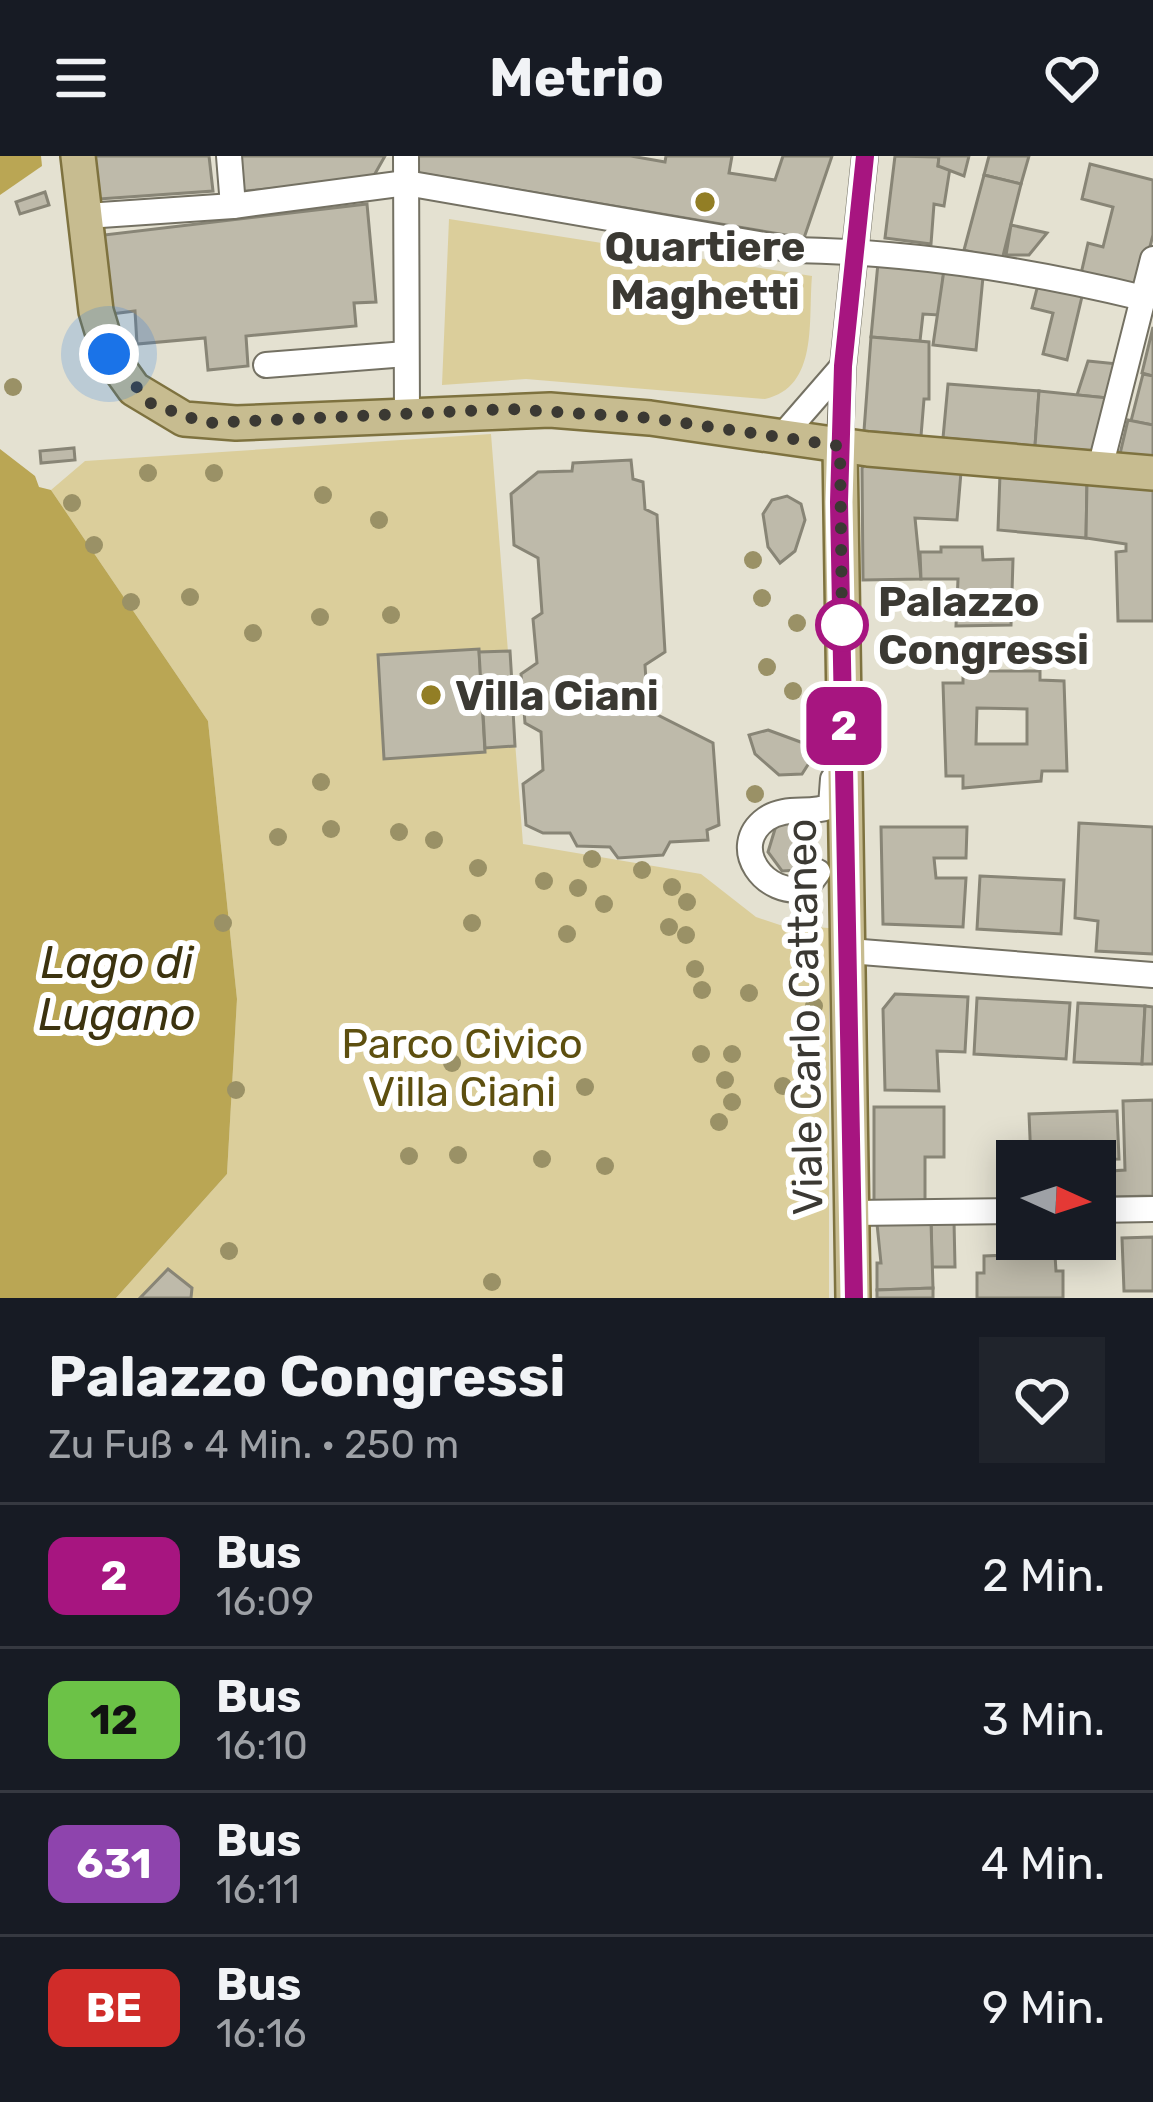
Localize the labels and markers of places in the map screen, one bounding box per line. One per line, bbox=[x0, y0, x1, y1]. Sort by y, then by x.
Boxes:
marker: Quartiere Maghetti bbox=[692, 189, 718, 215]
place label: Quartiere Maghetti bbox=[604, 222, 806, 320]
place label: Palazzo Congressi bbox=[878, 577, 1089, 675]
marker: Palazzo Congressi bbox=[817, 600, 867, 650]
place label: Villa Ciani bbox=[455, 671, 659, 721]
marker: Villa Ciani bbox=[418, 682, 444, 708]

